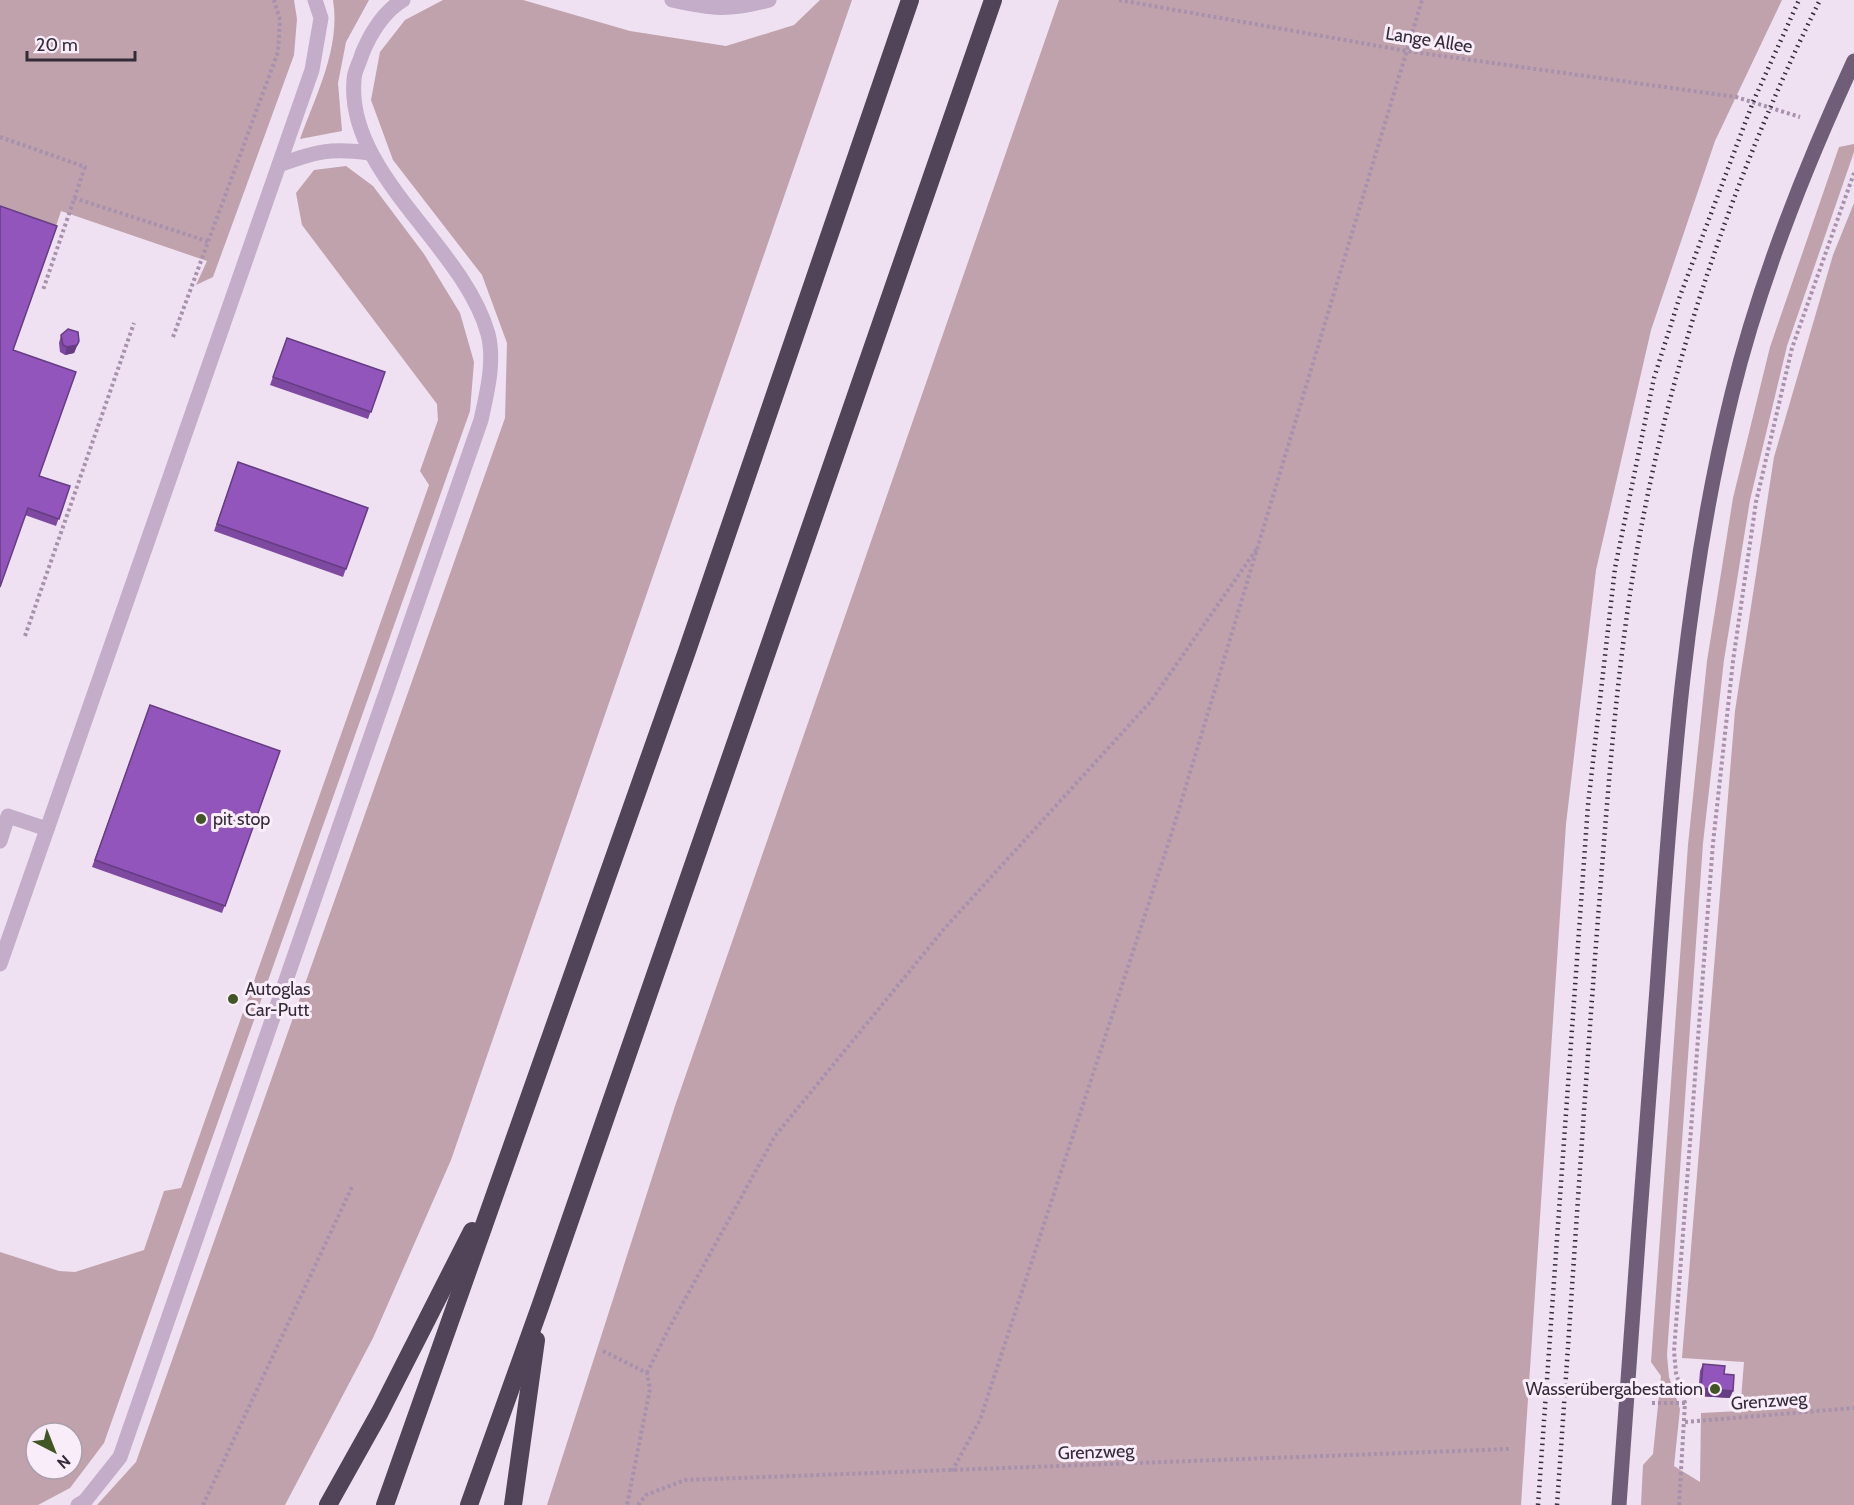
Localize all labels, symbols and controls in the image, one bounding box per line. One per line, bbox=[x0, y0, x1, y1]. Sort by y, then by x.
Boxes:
street label: Lange Allee bbox=[1384, 22, 1474, 58]
scale bar bbox=[27, 24, 135, 62]
text: 20 m bbox=[36, 34, 78, 56]
place label: pit stop bbox=[213, 808, 270, 830]
marker: pit stop bbox=[194, 812, 208, 826]
place label: Autoglas Car-Putt bbox=[245, 978, 311, 1021]
marker: Autoglas Car-Putt bbox=[226, 992, 240, 1006]
place label: Wasserübergabestation bbox=[1525, 1378, 1703, 1400]
marker: Wasserübergabestation bbox=[1708, 1382, 1722, 1396]
street label: Grenzweg bbox=[1730, 1387, 1809, 1415]
north arrow bbox=[24, 1421, 84, 1481]
street label: Grenzweg bbox=[1057, 1440, 1136, 1464]
text: N bbox=[53, 1451, 74, 1473]

